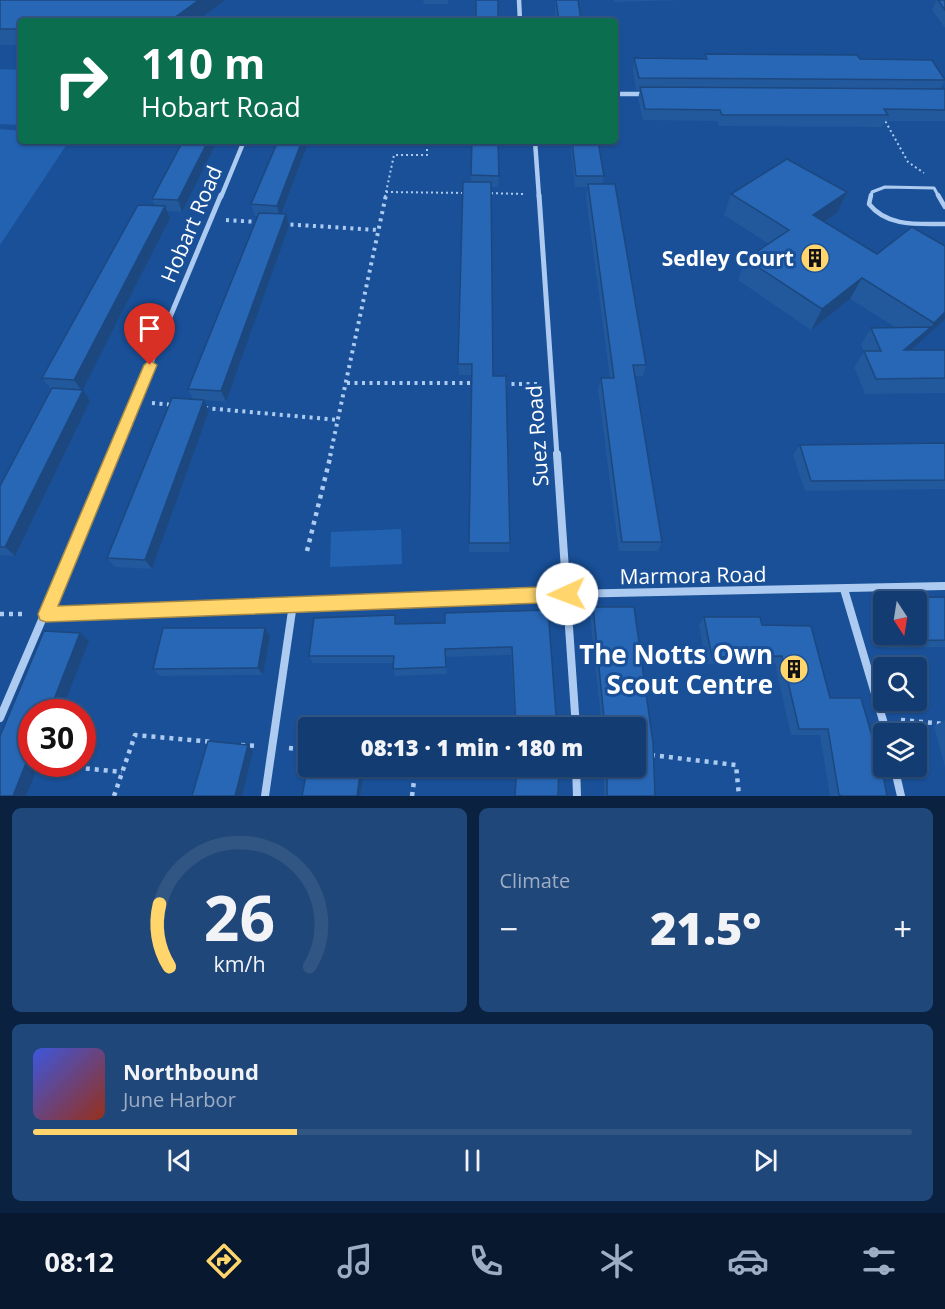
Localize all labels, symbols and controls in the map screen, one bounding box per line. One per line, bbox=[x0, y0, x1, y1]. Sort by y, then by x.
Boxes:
text: 110 m bbox=[141, 34, 265, 91]
icon: right bbox=[42, 42, 120, 120]
text: Hobart Road bbox=[141, 88, 301, 125]
street label: Hobart Road bbox=[154, 161, 228, 287]
building icon: Sedley Court bbox=[799, 242, 831, 274]
place label: Sedley Court bbox=[662, 244, 794, 272]
pin bbox=[124, 303, 175, 365]
icon: arrive bbox=[133, 312, 166, 345]
street label: Suez Road bbox=[519, 384, 555, 488]
street label: Marmora Road bbox=[619, 560, 767, 590]
position arrow bbox=[535, 562, 599, 626]
north arrow bbox=[873, 591, 927, 645]
map controls bbox=[873, 591, 927, 777]
place label: The Notts Own Scout Centre bbox=[579, 636, 773, 702]
building icon: The Notts Own Scout Centre bbox=[778, 653, 810, 685]
button: search bbox=[873, 657, 927, 711]
speed limit sign: 30 bbox=[18, 699, 96, 777]
button: layers bbox=[873, 723, 927, 777]
text: 08:13 · 1 min · 180 m bbox=[361, 732, 583, 762]
text: Climate bbox=[500, 867, 570, 894]
text: 26 bbox=[204, 874, 275, 959]
text: 21.5° bbox=[650, 897, 761, 958]
text: − bbox=[500, 906, 518, 951]
text: + bbox=[893, 906, 912, 951]
text: km/h bbox=[213, 949, 265, 978]
text: Northbound bbox=[123, 1056, 259, 1086]
text: June Harbor bbox=[123, 1086, 236, 1113]
icon: previous bbox=[163, 1144, 196, 1177]
icon: pause bbox=[456, 1144, 489, 1177]
icon: next bbox=[749, 1144, 782, 1177]
icon: directions bbox=[203, 1240, 245, 1282]
icon: music bbox=[334, 1240, 376, 1282]
icon: phone bbox=[465, 1240, 507, 1282]
icon: climate bbox=[596, 1240, 638, 1282]
icon: car bbox=[727, 1240, 769, 1282]
icon: filters bbox=[858, 1240, 900, 1282]
text: 08:12 bbox=[45, 1243, 114, 1280]

